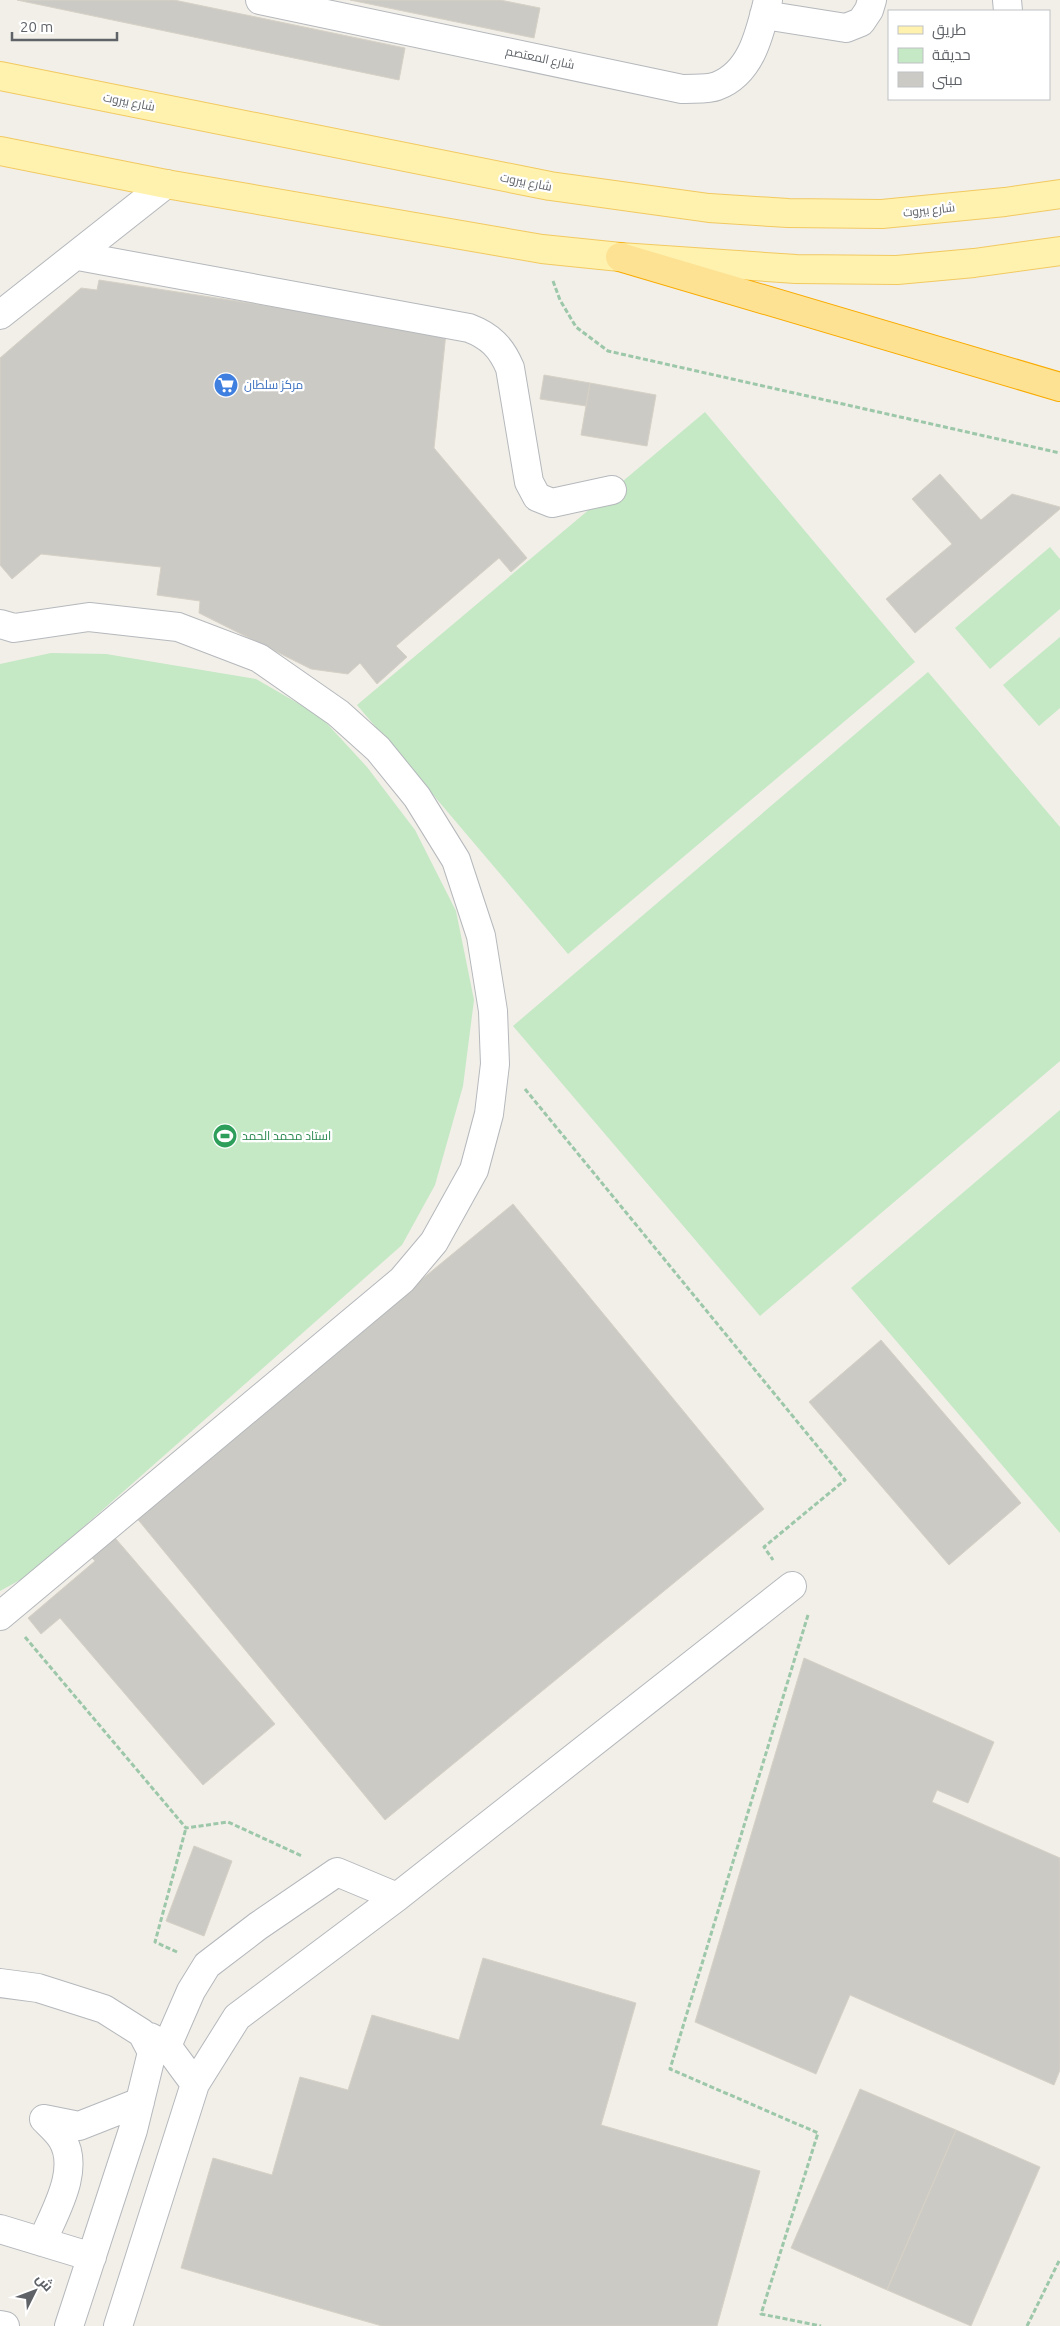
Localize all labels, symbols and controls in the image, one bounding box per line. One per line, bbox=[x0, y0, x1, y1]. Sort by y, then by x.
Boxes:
scale bar bbox=[12, 10, 118, 42]
legend bbox=[888, 10, 1050, 100]
text: 20 m bbox=[20, 18, 53, 35]
text: طريق bbox=[932, 21, 966, 40]
street label: شارع المعتصم bbox=[504, 44, 576, 73]
text: حديقة bbox=[932, 46, 971, 63]
text: مبنى bbox=[932, 71, 963, 90]
street label: شارع بيروت bbox=[102, 90, 156, 115]
street label: شارع بيروت bbox=[499, 170, 553, 195]
street label: شارع بيروت bbox=[902, 200, 956, 221]
supermarket icon: مركز سلطان bbox=[213, 372, 239, 398]
place label: مركز سلطان bbox=[244, 378, 303, 392]
sports icon: استاد محمد الحمد bbox=[212, 1123, 238, 1149]
place label: استاد محمد الحمد bbox=[242, 1129, 331, 1142]
north arrow bbox=[10, 2266, 60, 2316]
text: ش bbox=[32, 2270, 57, 2295]

